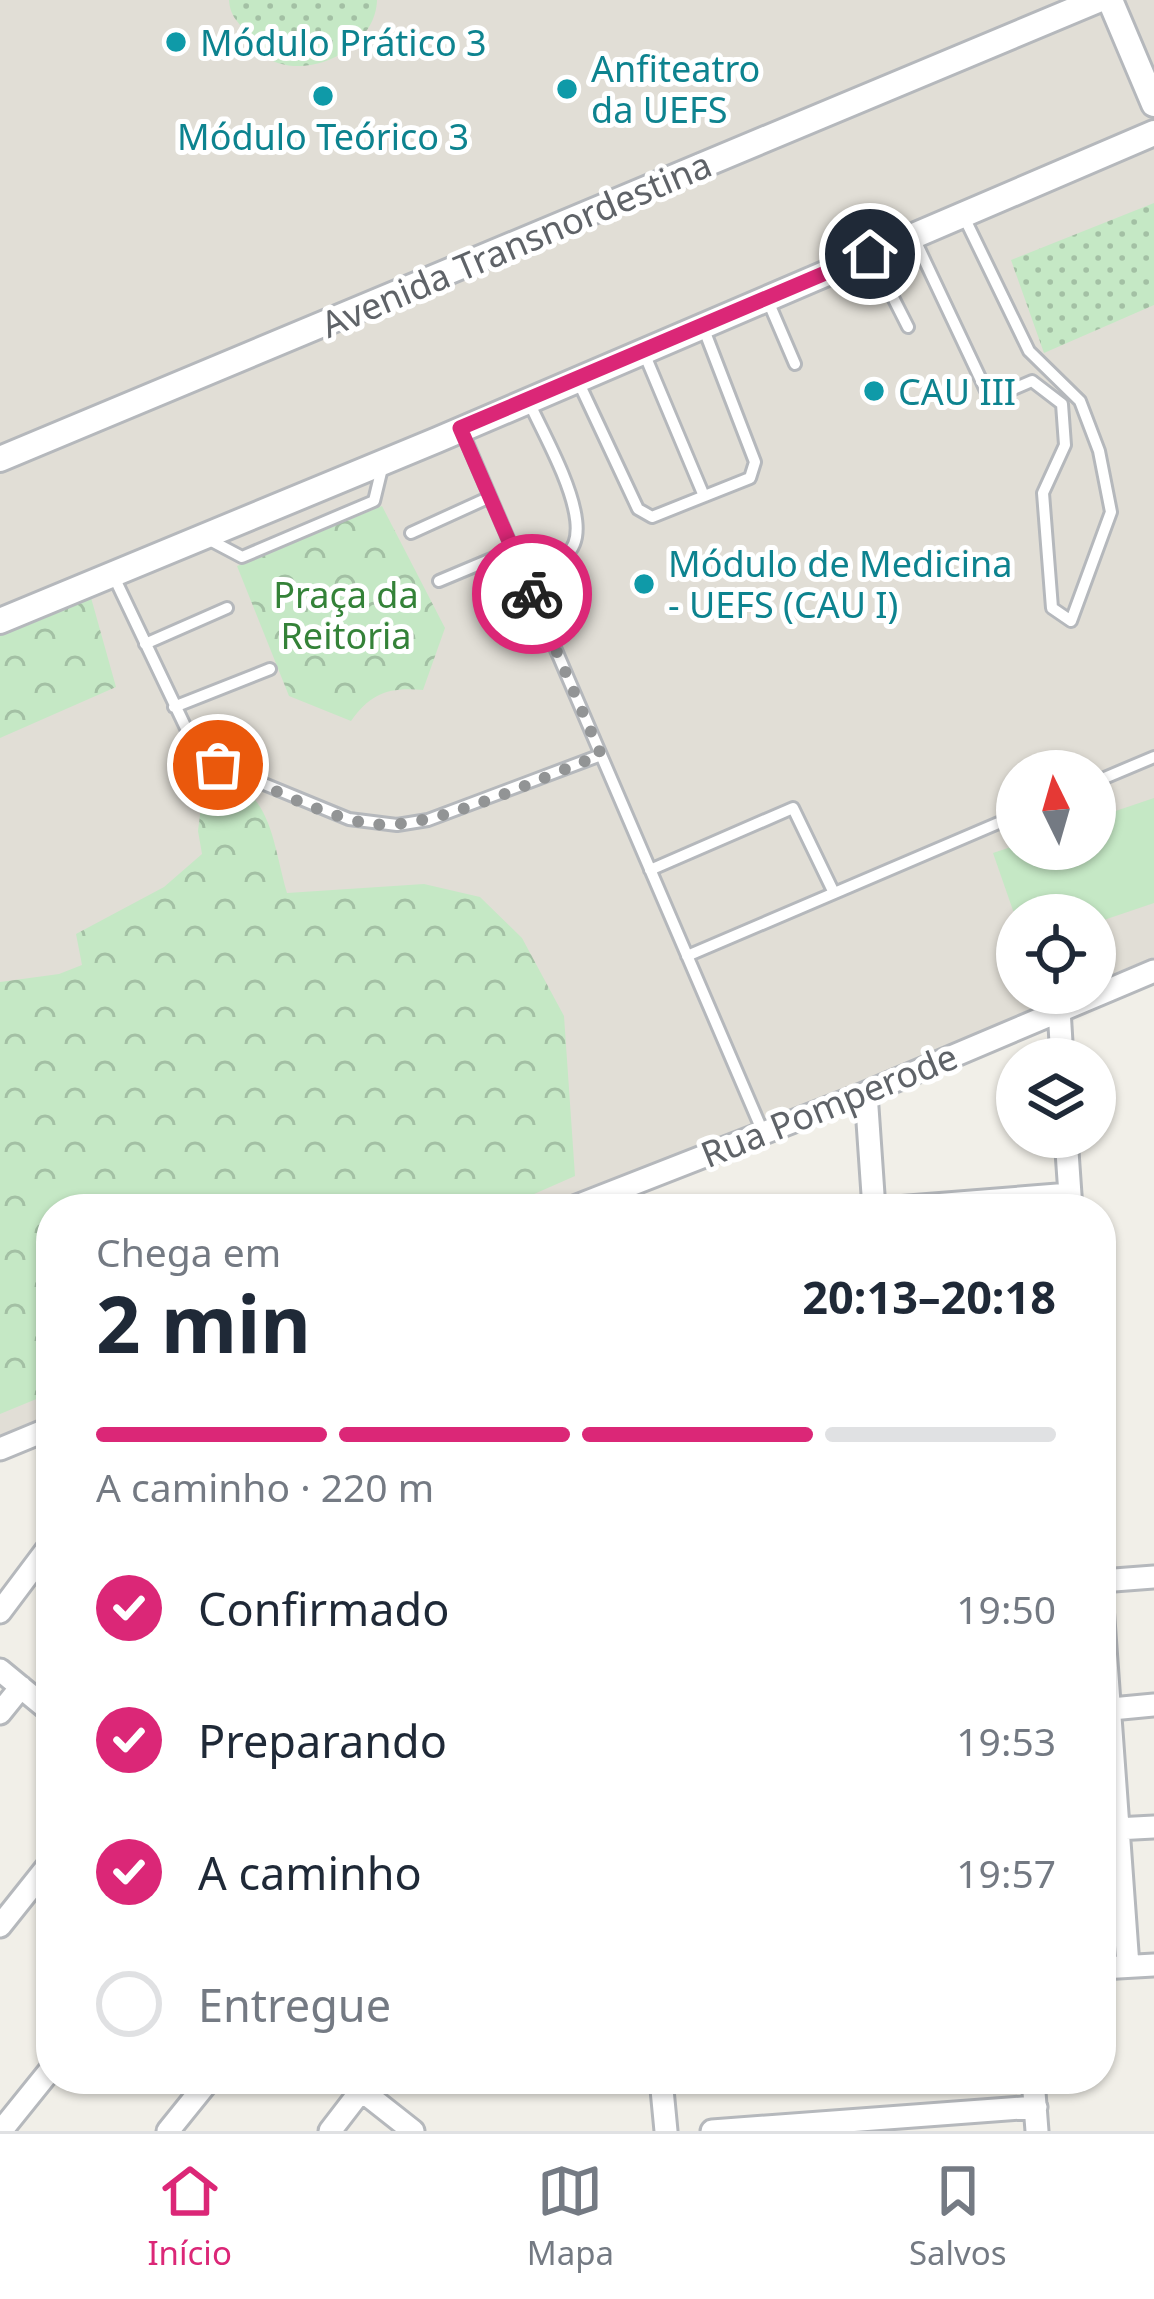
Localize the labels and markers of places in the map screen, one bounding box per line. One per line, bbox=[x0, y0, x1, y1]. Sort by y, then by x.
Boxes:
place label: Módulo Prático 3 bbox=[200, 18, 487, 67]
marker: Módulo Prático 3 bbox=[163, 29, 189, 55]
place label: Anfiteatro da UEFS bbox=[591, 44, 760, 134]
marker: Anfiteatro da UEFS bbox=[554, 76, 580, 102]
marker: Módulo Teórico 3 bbox=[310, 83, 336, 109]
place label: Módulo Teórico 3 bbox=[177, 112, 469, 161]
pin bbox=[819, 203, 921, 305]
place label: CAU III bbox=[898, 367, 1016, 416]
marker: CAU III bbox=[861, 378, 887, 404]
place label: Módulo de Medicina - UEFS (CAU I) bbox=[668, 539, 1012, 629]
marker: Módulo de Medicina - UEFS (CAU I) bbox=[631, 571, 657, 597]
pin bbox=[167, 714, 269, 816]

